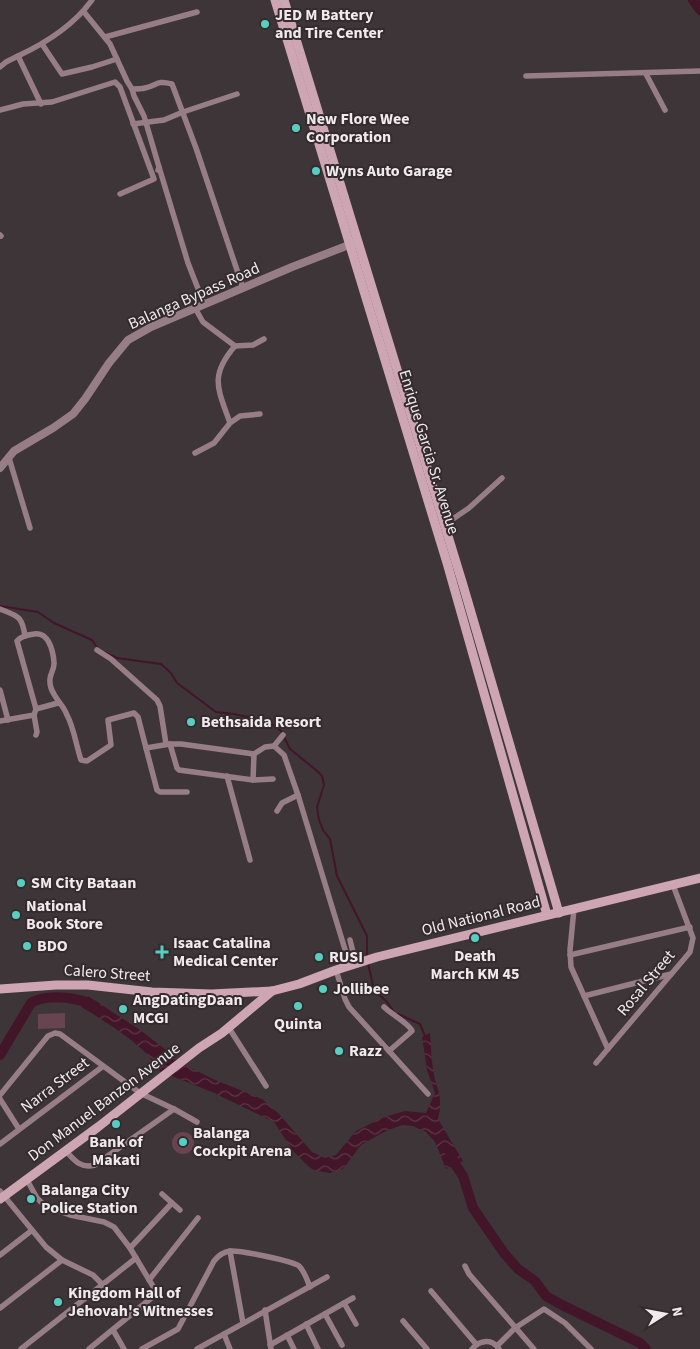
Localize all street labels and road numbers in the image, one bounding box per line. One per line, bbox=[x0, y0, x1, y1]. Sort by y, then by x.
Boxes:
street label: Balanga Bypass Road bbox=[125, 257, 263, 335]
street label: Enrique Garcia Sr. Avenue bbox=[393, 367, 465, 537]
street label: Old National Road bbox=[419, 891, 543, 941]
street label: Rosal Street bbox=[612, 945, 680, 1021]
street label: Calero Street bbox=[63, 959, 152, 987]
street label: Don Manuel Banzon Avenue bbox=[23, 1037, 185, 1167]
street label: Narra Street bbox=[16, 1052, 94, 1118]

